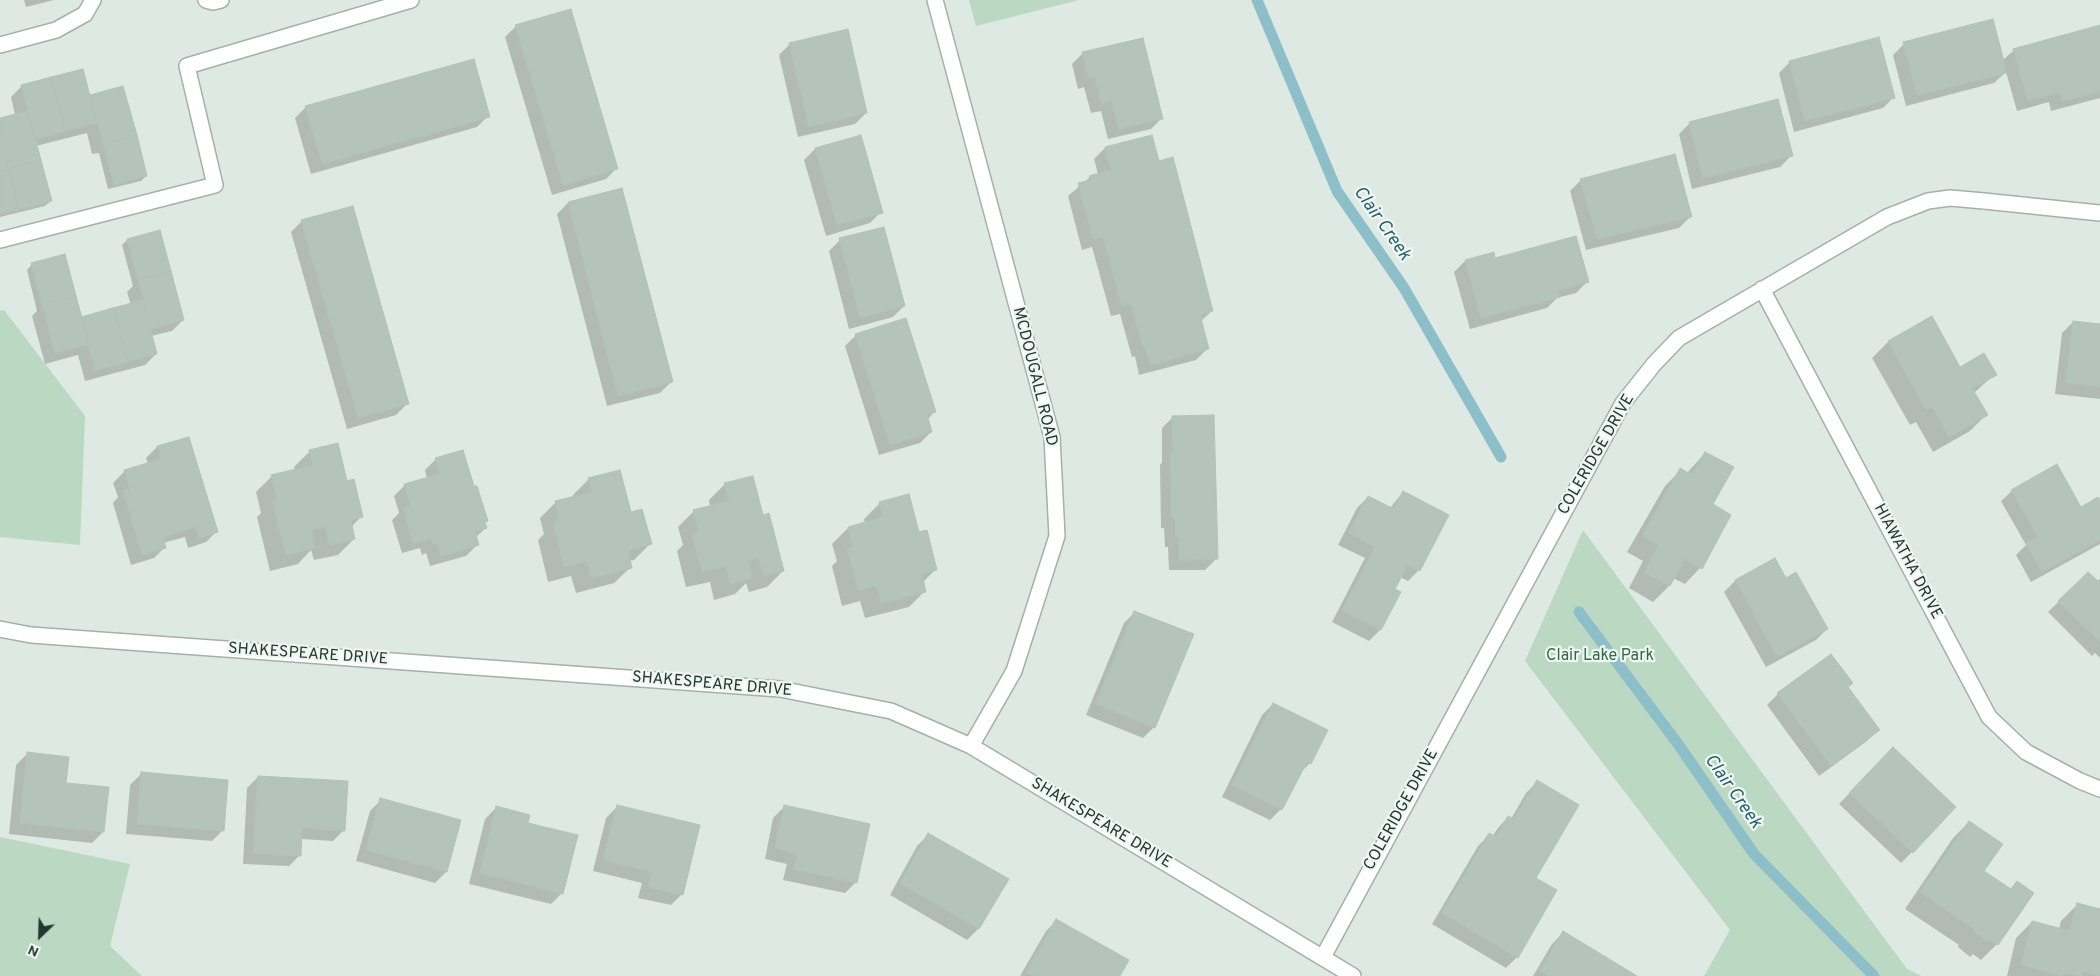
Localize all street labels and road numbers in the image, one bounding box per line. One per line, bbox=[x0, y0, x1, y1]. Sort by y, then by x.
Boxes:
street label: MCDOUGALL ROAD bbox=[1007, 305, 1061, 449]
street label: COLERIDGE DRIVE bbox=[1555, 391, 1639, 519]
street label: HIAWATHA DRIVE bbox=[1869, 501, 1945, 623]
street label: SHAKESPEARE DRIVE bbox=[227, 640, 389, 670]
street label: SHAKESPEARE DRIVE bbox=[631, 668, 793, 702]
street label: COLERIDGE DRIVE bbox=[1361, 746, 1443, 874]
street label: SHAKESPEARE DRIVE bbox=[1027, 774, 1175, 874]

